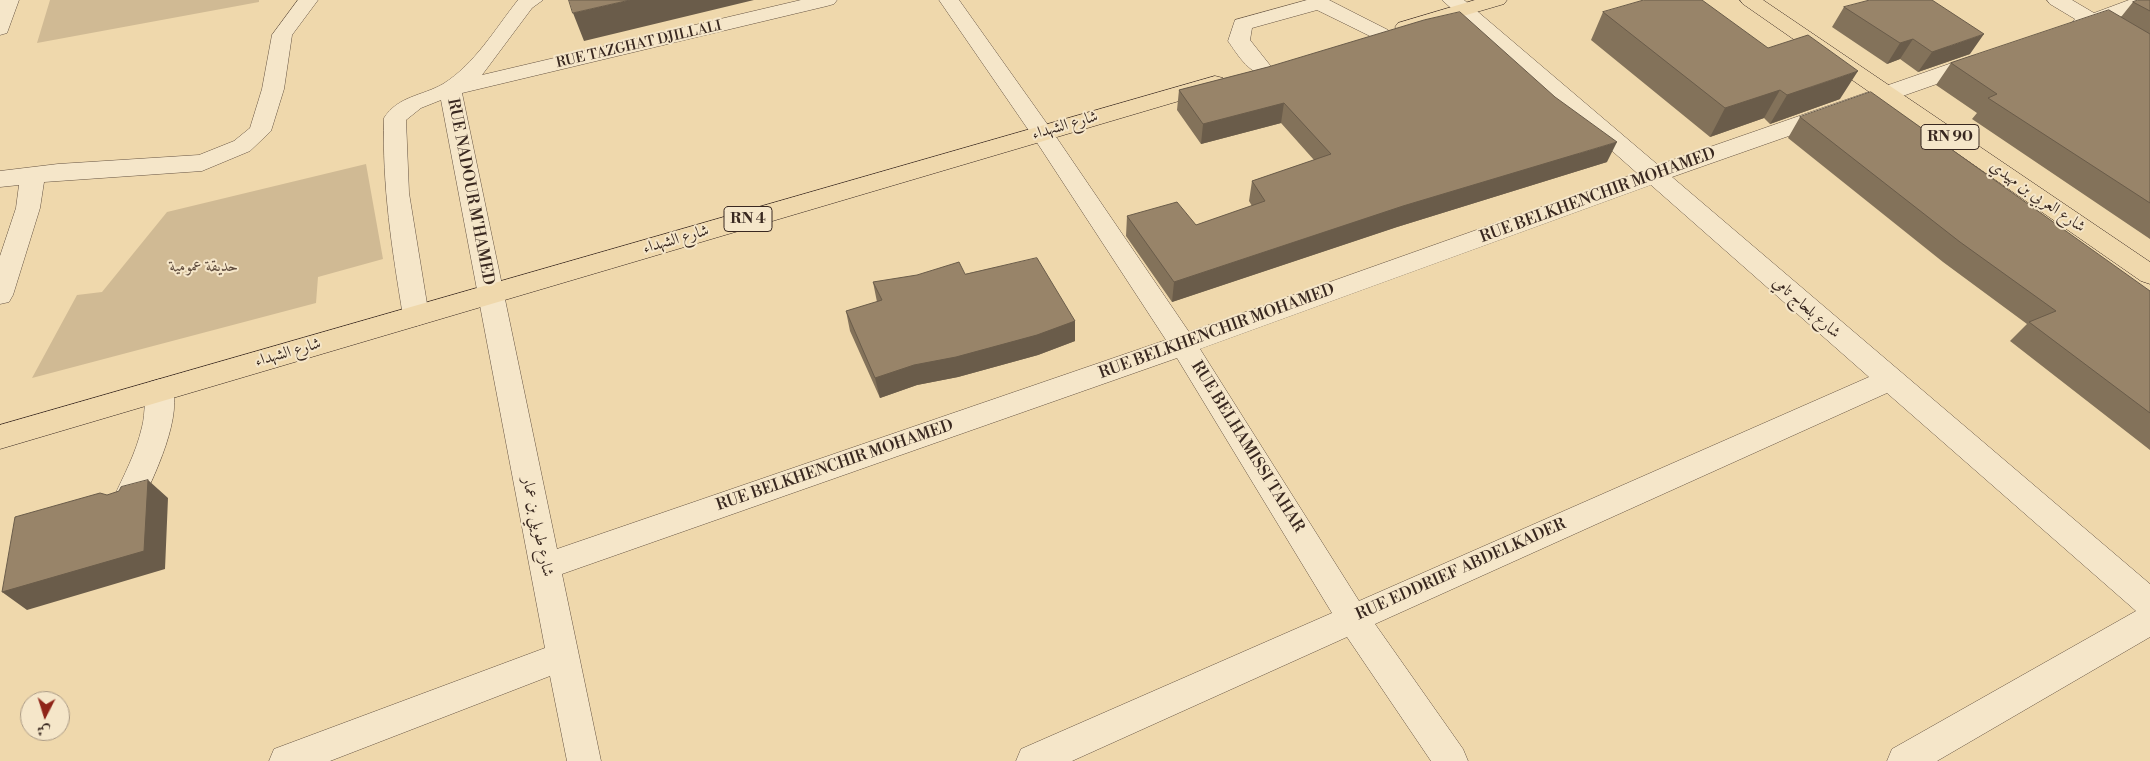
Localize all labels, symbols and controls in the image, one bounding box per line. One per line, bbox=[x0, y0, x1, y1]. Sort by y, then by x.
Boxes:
street label: RUE TAZGHAT DJILLALI bbox=[555, 18, 723, 72]
street label: RUE NADOUR M'HAMED bbox=[442, 97, 498, 287]
street label: شارع الشهداء bbox=[1030, 107, 1100, 145]
road number: RN 90 bbox=[1921, 124, 1979, 150]
street label: RUE BELKHENCHIR MOHAMED bbox=[1478, 144, 1718, 248]
street label: شارع العربي بن مهيدي bbox=[1985, 157, 2089, 237]
road number: RN 4 bbox=[724, 206, 772, 232]
street label: شارع الشهداء bbox=[641, 221, 711, 259]
park label: حديقة عمومية bbox=[170, 257, 238, 277]
street label: شارع بلحاج تامي bbox=[1768, 273, 1844, 343]
street label: RUE BELKHENCHIR MOHAMED bbox=[1097, 280, 1337, 384]
street label: شارع الشهداء bbox=[253, 334, 323, 372]
street label: RUE BELHAMISSI TAHAR bbox=[1186, 358, 1308, 536]
street label: RUE BELKHENCHIR MOHAMED bbox=[714, 416, 956, 516]
street label: شارع طويلي بن عمار bbox=[517, 476, 557, 578]
street label: RUE EDDRIEF ABDELKADER bbox=[1353, 515, 1569, 625]
north arrow bbox=[20, 691, 70, 741]
text: ش bbox=[36, 720, 51, 740]

